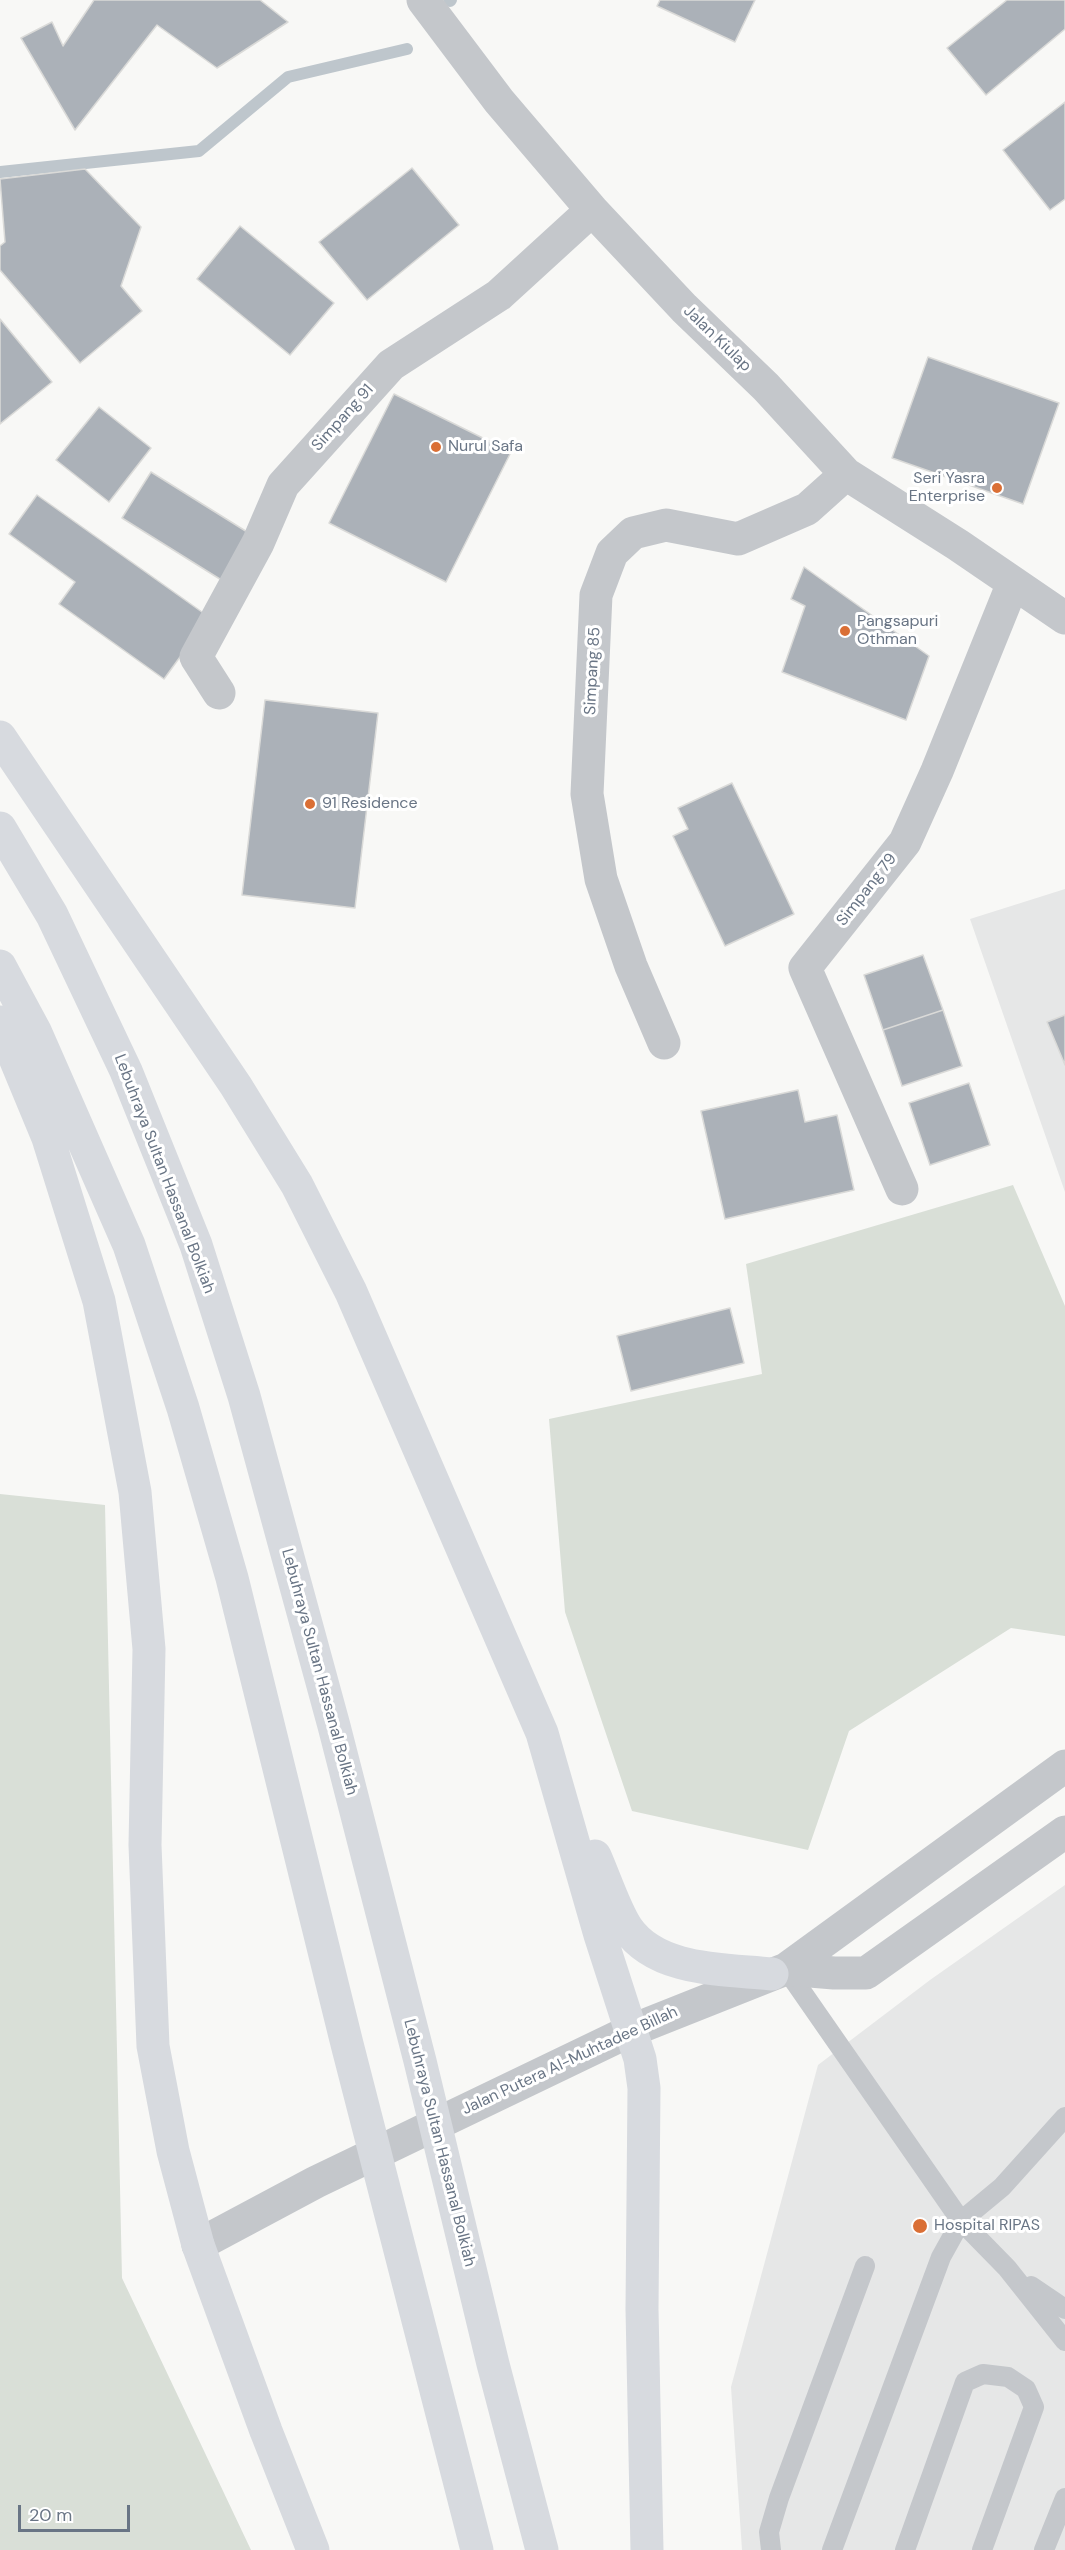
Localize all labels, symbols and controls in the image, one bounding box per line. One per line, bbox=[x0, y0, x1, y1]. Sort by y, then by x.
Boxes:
street label: Jalan Kiulap bbox=[679, 302, 755, 376]
street label: Simpang 91 bbox=[308, 381, 378, 455]
place label: Nurul Safa bbox=[448, 437, 523, 457]
marker: Nurul Safa bbox=[429, 440, 443, 454]
place label: Seri Yasra Enterprise bbox=[909, 469, 985, 507]
marker: Seri Yasra Enterprise bbox=[990, 481, 1004, 495]
place label: Pangsapuri Othman bbox=[857, 612, 938, 650]
marker: Pangsapuri Othman bbox=[838, 624, 852, 638]
street label: Simpang 85 bbox=[581, 627, 605, 715]
place label: 91 Residence bbox=[322, 794, 418, 814]
marker: 91 Residence bbox=[303, 797, 317, 811]
street label: Simpang 79 bbox=[833, 850, 901, 930]
street label: Lebuhraya Sultan Hassanal Bolkiah bbox=[109, 1052, 219, 1296]
street label: Lebuhraya Sultan Hassanal Bolkiah bbox=[277, 1547, 361, 1797]
street label: Jalan Putera Al-Muhtadee Billah bbox=[459, 2003, 681, 2119]
street label: Lebuhraya Sultan Hassanal Bolkiah bbox=[399, 2017, 479, 2269]
place label: Hospital RIPAS bbox=[934, 2216, 1040, 2236]
marker: Hospital RIPAS bbox=[911, 2217, 929, 2235]
scale bar bbox=[21, 2493, 134, 2531]
text: 20 m bbox=[29, 2503, 72, 2527]

